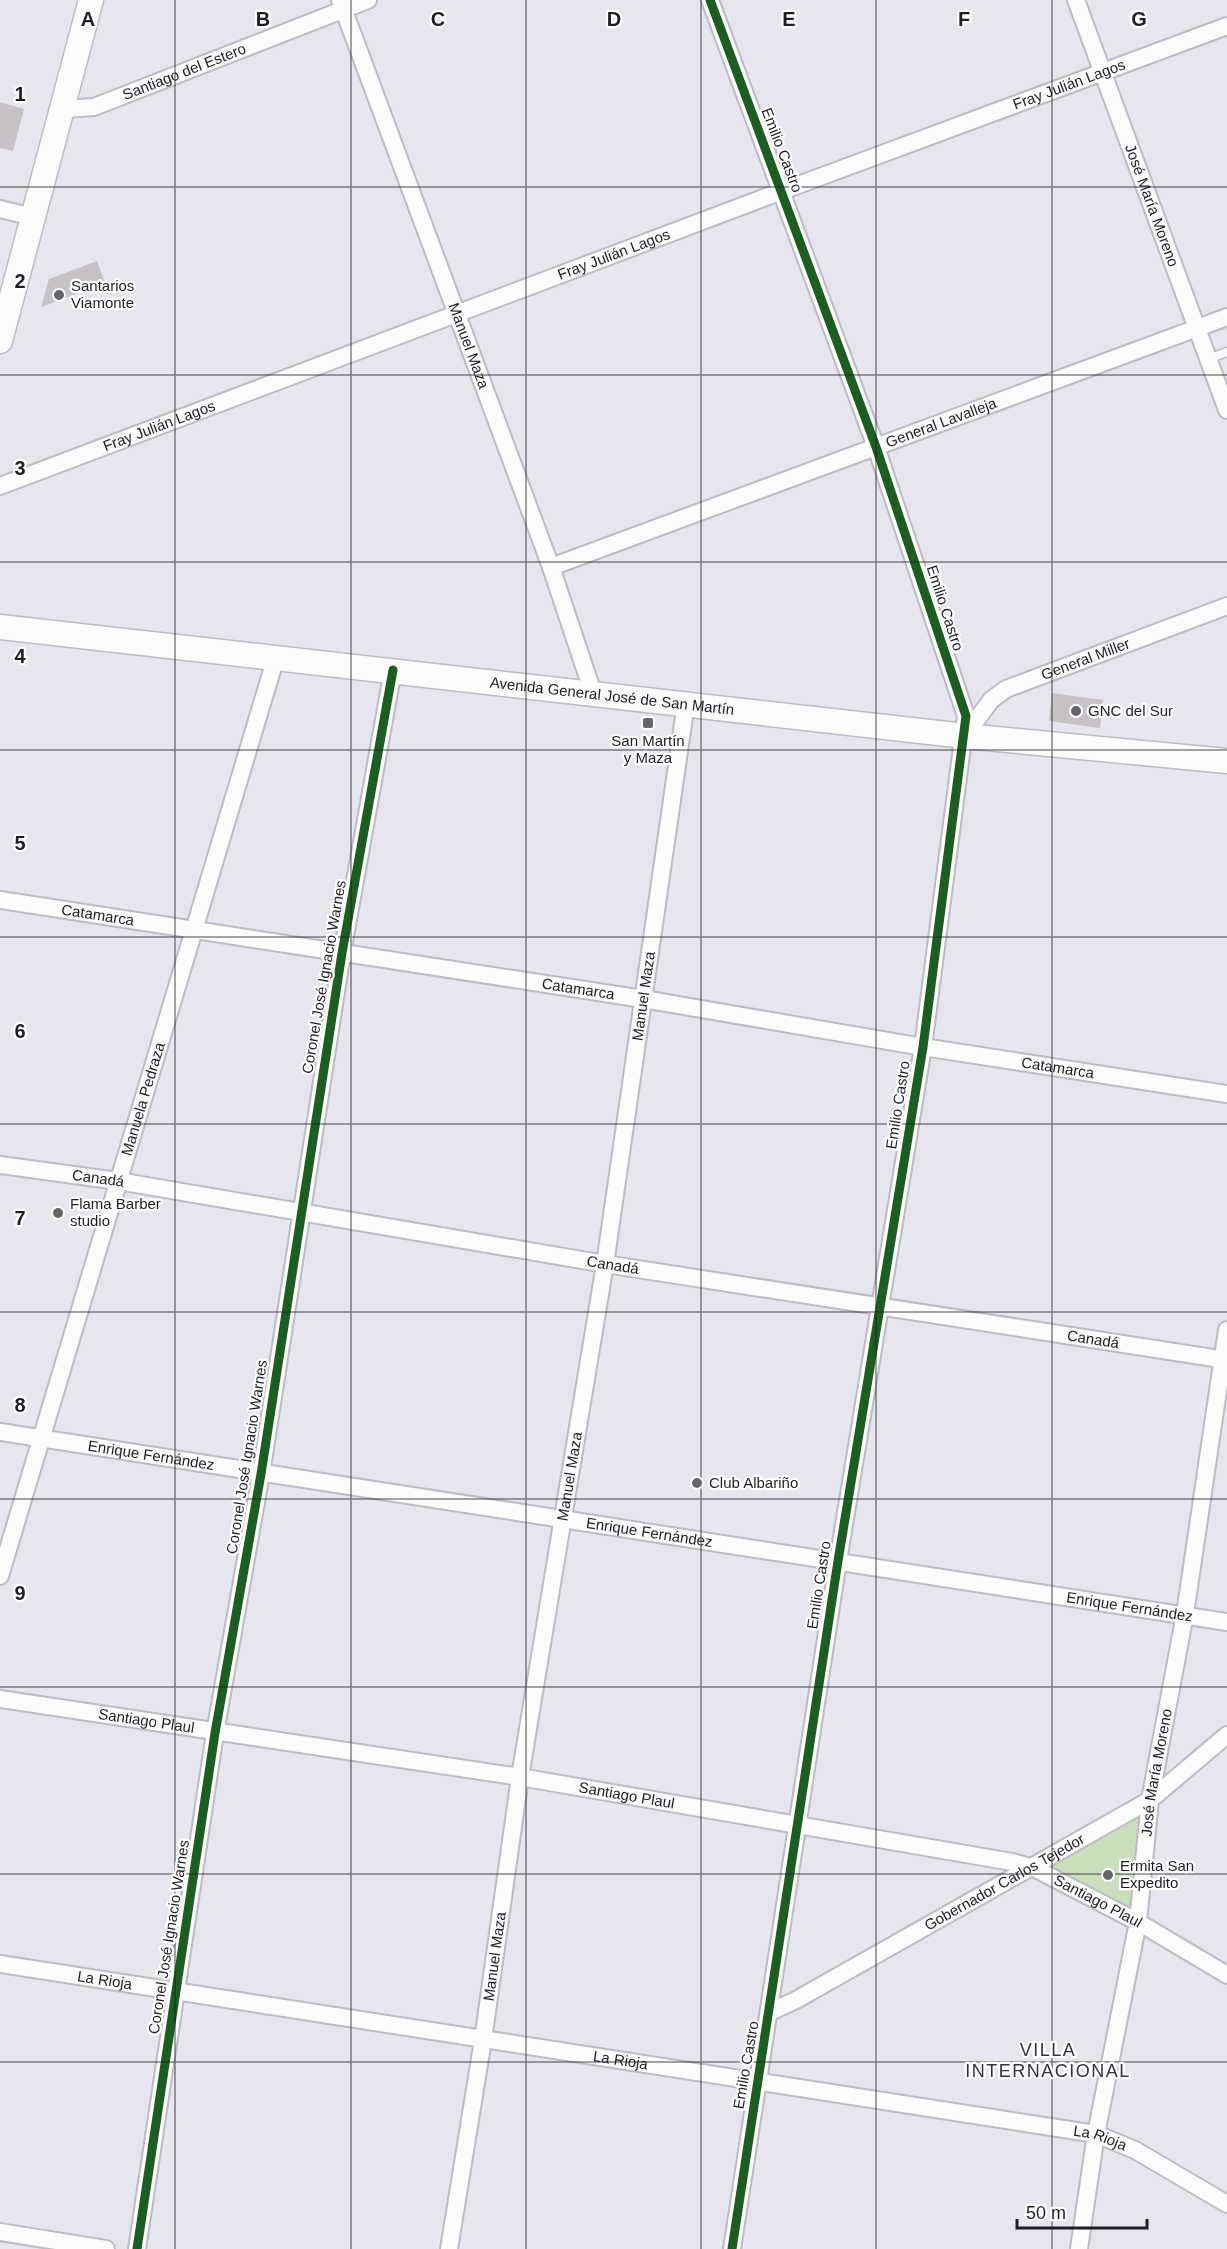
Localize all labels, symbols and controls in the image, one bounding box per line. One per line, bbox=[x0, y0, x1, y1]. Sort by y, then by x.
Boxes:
text: A bbox=[81, 8, 95, 30]
text: B bbox=[256, 8, 270, 30]
text: C bbox=[431, 8, 445, 30]
text: D bbox=[607, 8, 621, 30]
text: E bbox=[782, 8, 796, 30]
text: F bbox=[958, 8, 970, 30]
text: G bbox=[1131, 8, 1147, 30]
street label: Santiago del Estero bbox=[120, 40, 248, 103]
street label: Fray Julián Lagos bbox=[1010, 56, 1127, 113]
text: 1 bbox=[14, 83, 26, 105]
street label: Emilio Castro bbox=[759, 105, 806, 194]
street label: José María Moreno bbox=[1122, 142, 1182, 269]
street label: Fray Julián Lagos bbox=[555, 225, 672, 283]
text: 2 bbox=[14, 270, 26, 292]
place label: Santarios Viamonte bbox=[71, 277, 134, 311]
marker: Santarios Viamonte bbox=[52, 288, 66, 302]
street label: Manuel Maza bbox=[445, 300, 493, 391]
street label: General Lavalleja bbox=[883, 394, 999, 450]
street label: Fray Julián Lagos bbox=[100, 397, 217, 454]
text: 3 bbox=[14, 457, 26, 479]
street label: Emilio Castro bbox=[924, 563, 967, 653]
street label: General Miller bbox=[1039, 634, 1132, 683]
text: 4 bbox=[14, 645, 26, 667]
street label: Avenida General José de San Martín bbox=[489, 673, 735, 718]
place label: GNC del Sur bbox=[1088, 702, 1173, 719]
marker: GNC del Sur bbox=[1069, 704, 1083, 718]
marker: San Martín y Maza bbox=[641, 716, 655, 730]
place label: San Martín y Maza bbox=[611, 732, 685, 766]
text: 5 bbox=[14, 832, 26, 854]
street label: Coronel José Ignacio Warnes bbox=[298, 879, 349, 1075]
street label: Catamarca bbox=[60, 901, 136, 929]
street label: Manuel Maza bbox=[628, 950, 658, 1042]
street label: Catamarca bbox=[541, 975, 616, 1003]
text: 6 bbox=[14, 1020, 26, 1042]
street label: Manuela Pedraza bbox=[118, 1040, 168, 1158]
street label: Catamarca bbox=[1020, 1053, 1096, 1081]
street label: Emilio Castro bbox=[882, 1060, 913, 1150]
street label: Canadá bbox=[71, 1166, 126, 1190]
place label: Flama Barber studio bbox=[70, 1195, 161, 1229]
marker: Flama Barber studio bbox=[51, 1206, 65, 1220]
text: 7 bbox=[14, 1207, 26, 1229]
street label: Canadá bbox=[586, 1252, 641, 1277]
street label: Canadá bbox=[1066, 1326, 1121, 1351]
street label: Coronel José Ignacio Warnes bbox=[223, 1359, 270, 1555]
text: 8 bbox=[14, 1394, 26, 1416]
street label: Manuel Maza bbox=[554, 1430, 585, 1522]
street label: Enrique Fernández bbox=[87, 1437, 216, 1473]
place label: Club Albariño bbox=[709, 1474, 798, 1491]
marker: Club Albariño bbox=[690, 1476, 704, 1490]
street label: Enrique Fernández bbox=[585, 1514, 714, 1550]
street label: Emilio Castro bbox=[803, 1540, 834, 1630]
text: 9 bbox=[14, 1582, 26, 1604]
street label: Enrique Fernández bbox=[1065, 1588, 1194, 1625]
street label: Santiago Plaul bbox=[97, 1705, 196, 1736]
street label: José María Moreno bbox=[1137, 1707, 1175, 1837]
street label: Santiago Plaul bbox=[578, 1778, 676, 1812]
street label: Gobernador Carlos Tejedor bbox=[921, 1830, 1087, 1934]
street label: Coronel José Ignacio Warnes bbox=[145, 1839, 192, 2035]
place label: Ermita San Expedito bbox=[1120, 1857, 1194, 1891]
marker: Ermita San Expedito bbox=[1101, 1868, 1115, 1882]
street label: Santiago Plaul bbox=[1051, 1871, 1145, 1931]
street label: Manuel Maza bbox=[480, 1910, 509, 2002]
street label: La Rioja bbox=[76, 1967, 134, 1992]
street label: Emilio Castro bbox=[729, 2020, 762, 2110]
district label: VILLA INTERNACIONAL bbox=[965, 2040, 1131, 2081]
street label: La Rioja bbox=[592, 2047, 650, 2072]
street label: La Rioja bbox=[1072, 2122, 1130, 2154]
scale bar bbox=[1017, 2192, 1148, 2230]
text: 50 m bbox=[1026, 2203, 1066, 2223]

